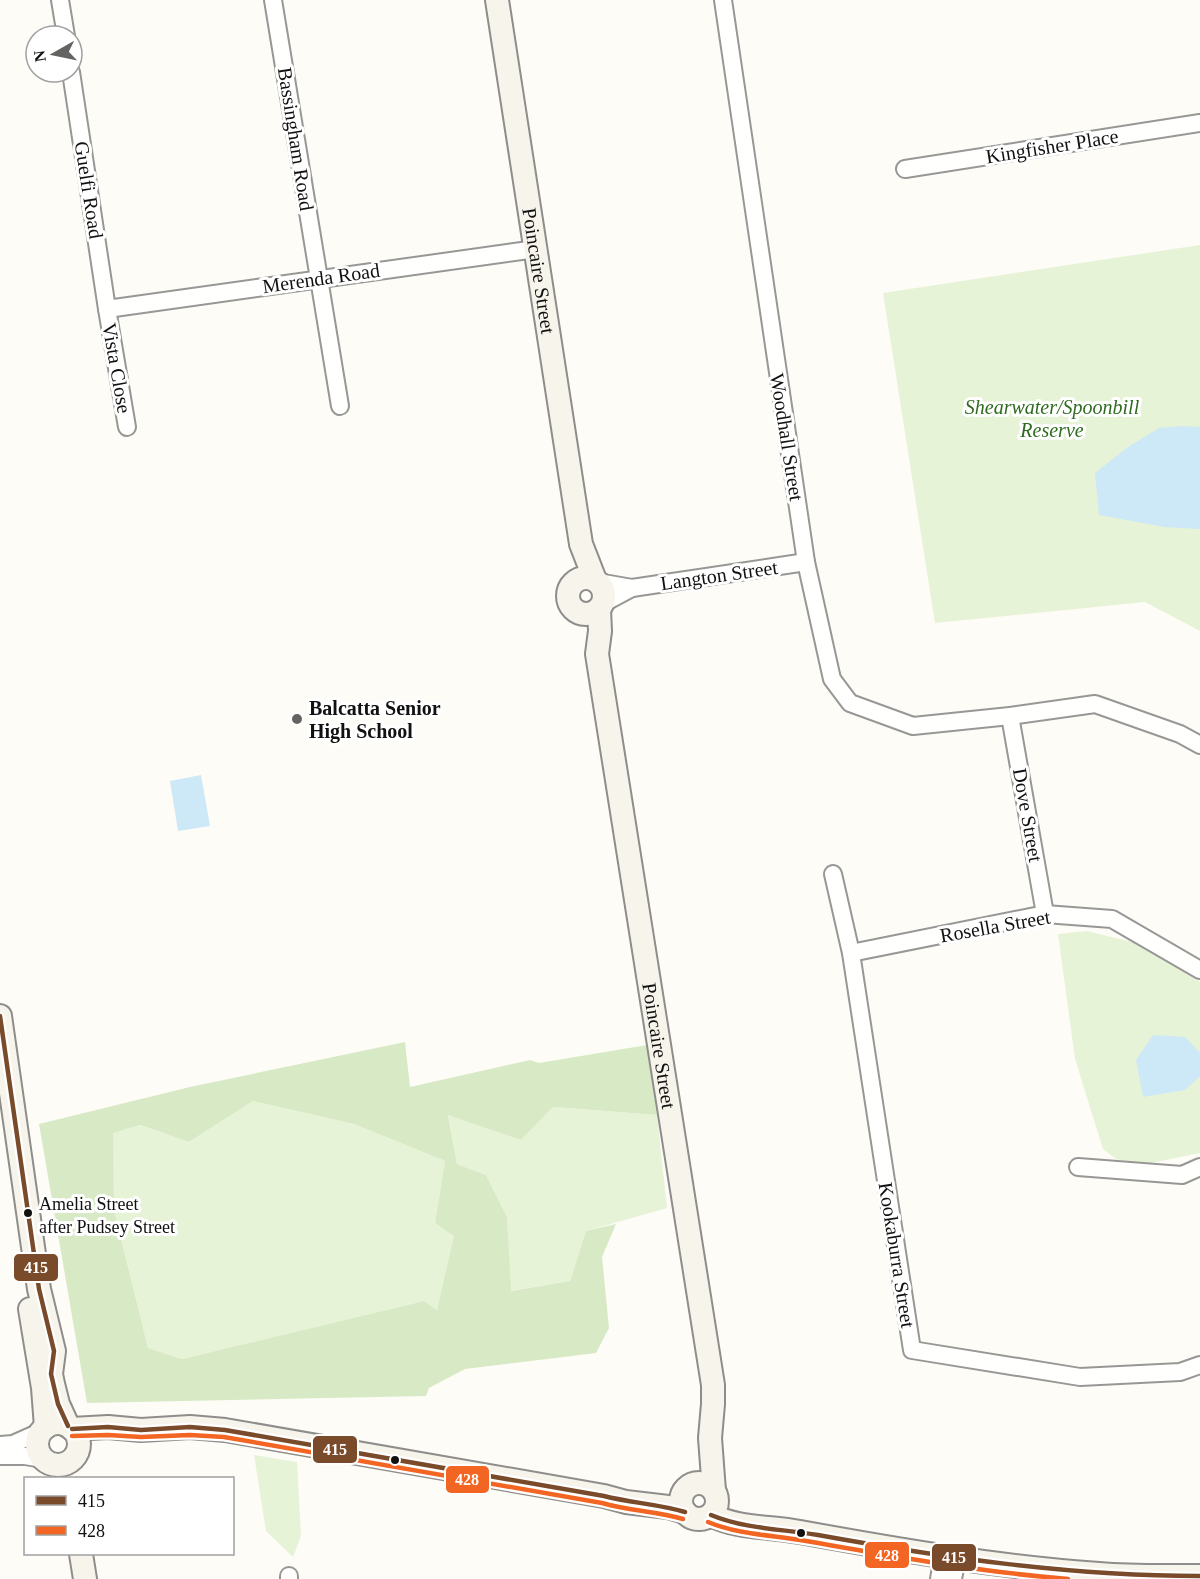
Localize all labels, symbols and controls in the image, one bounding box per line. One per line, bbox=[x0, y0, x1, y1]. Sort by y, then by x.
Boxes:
north arrow bbox=[24, 24, 84, 84]
text: N bbox=[30, 49, 49, 63]
street label: Bassingham Road bbox=[273, 66, 318, 212]
street label: Kingfisher Place bbox=[984, 125, 1120, 168]
street label: Guelfi Road bbox=[70, 140, 108, 240]
street label: Poincaire Street bbox=[518, 206, 559, 336]
street label: Merenda Road bbox=[261, 259, 381, 297]
street label: Vista Close bbox=[98, 321, 136, 415]
street label: Woodhall Street bbox=[766, 372, 808, 503]
park label: Shearwater/Spoonbill Reserve bbox=[965, 396, 1140, 441]
street label: Langton Street bbox=[659, 556, 780, 595]
place label: Balcatta Senior High School bbox=[309, 697, 441, 743]
marker: Balcatta Senior High School bbox=[290, 712, 304, 726]
street label: Dove Street bbox=[1009, 766, 1047, 864]
street label: Rosella Street bbox=[938, 905, 1052, 947]
street label: Poincaire Street bbox=[638, 981, 680, 1111]
street label: Kookaburra Street bbox=[875, 1181, 919, 1330]
place label: Amelia Street after Pudsey Street bbox=[39, 1194, 175, 1237]
marker: Amelia Street after Pudsey Street bbox=[22, 1207, 34, 1219]
line badge: 415 bbox=[13, 1253, 59, 1282]
text: 415 bbox=[24, 1259, 48, 1276]
line badge: 415 bbox=[312, 1435, 358, 1464]
text: 415 bbox=[323, 1441, 347, 1458]
unlabelled marker bbox=[389, 1454, 401, 1466]
line badge: 428 bbox=[445, 1465, 490, 1494]
text: 428 bbox=[455, 1471, 479, 1488]
legend bbox=[24, 1477, 234, 1555]
text: 415 bbox=[78, 1491, 105, 1511]
text: 428 bbox=[78, 1521, 105, 1541]
unlabelled marker bbox=[795, 1527, 807, 1539]
line badge: 428 bbox=[864, 1541, 910, 1569]
line badge: 415 bbox=[931, 1543, 977, 1572]
text: 428 bbox=[875, 1547, 899, 1564]
text: 415 bbox=[942, 1549, 966, 1566]

